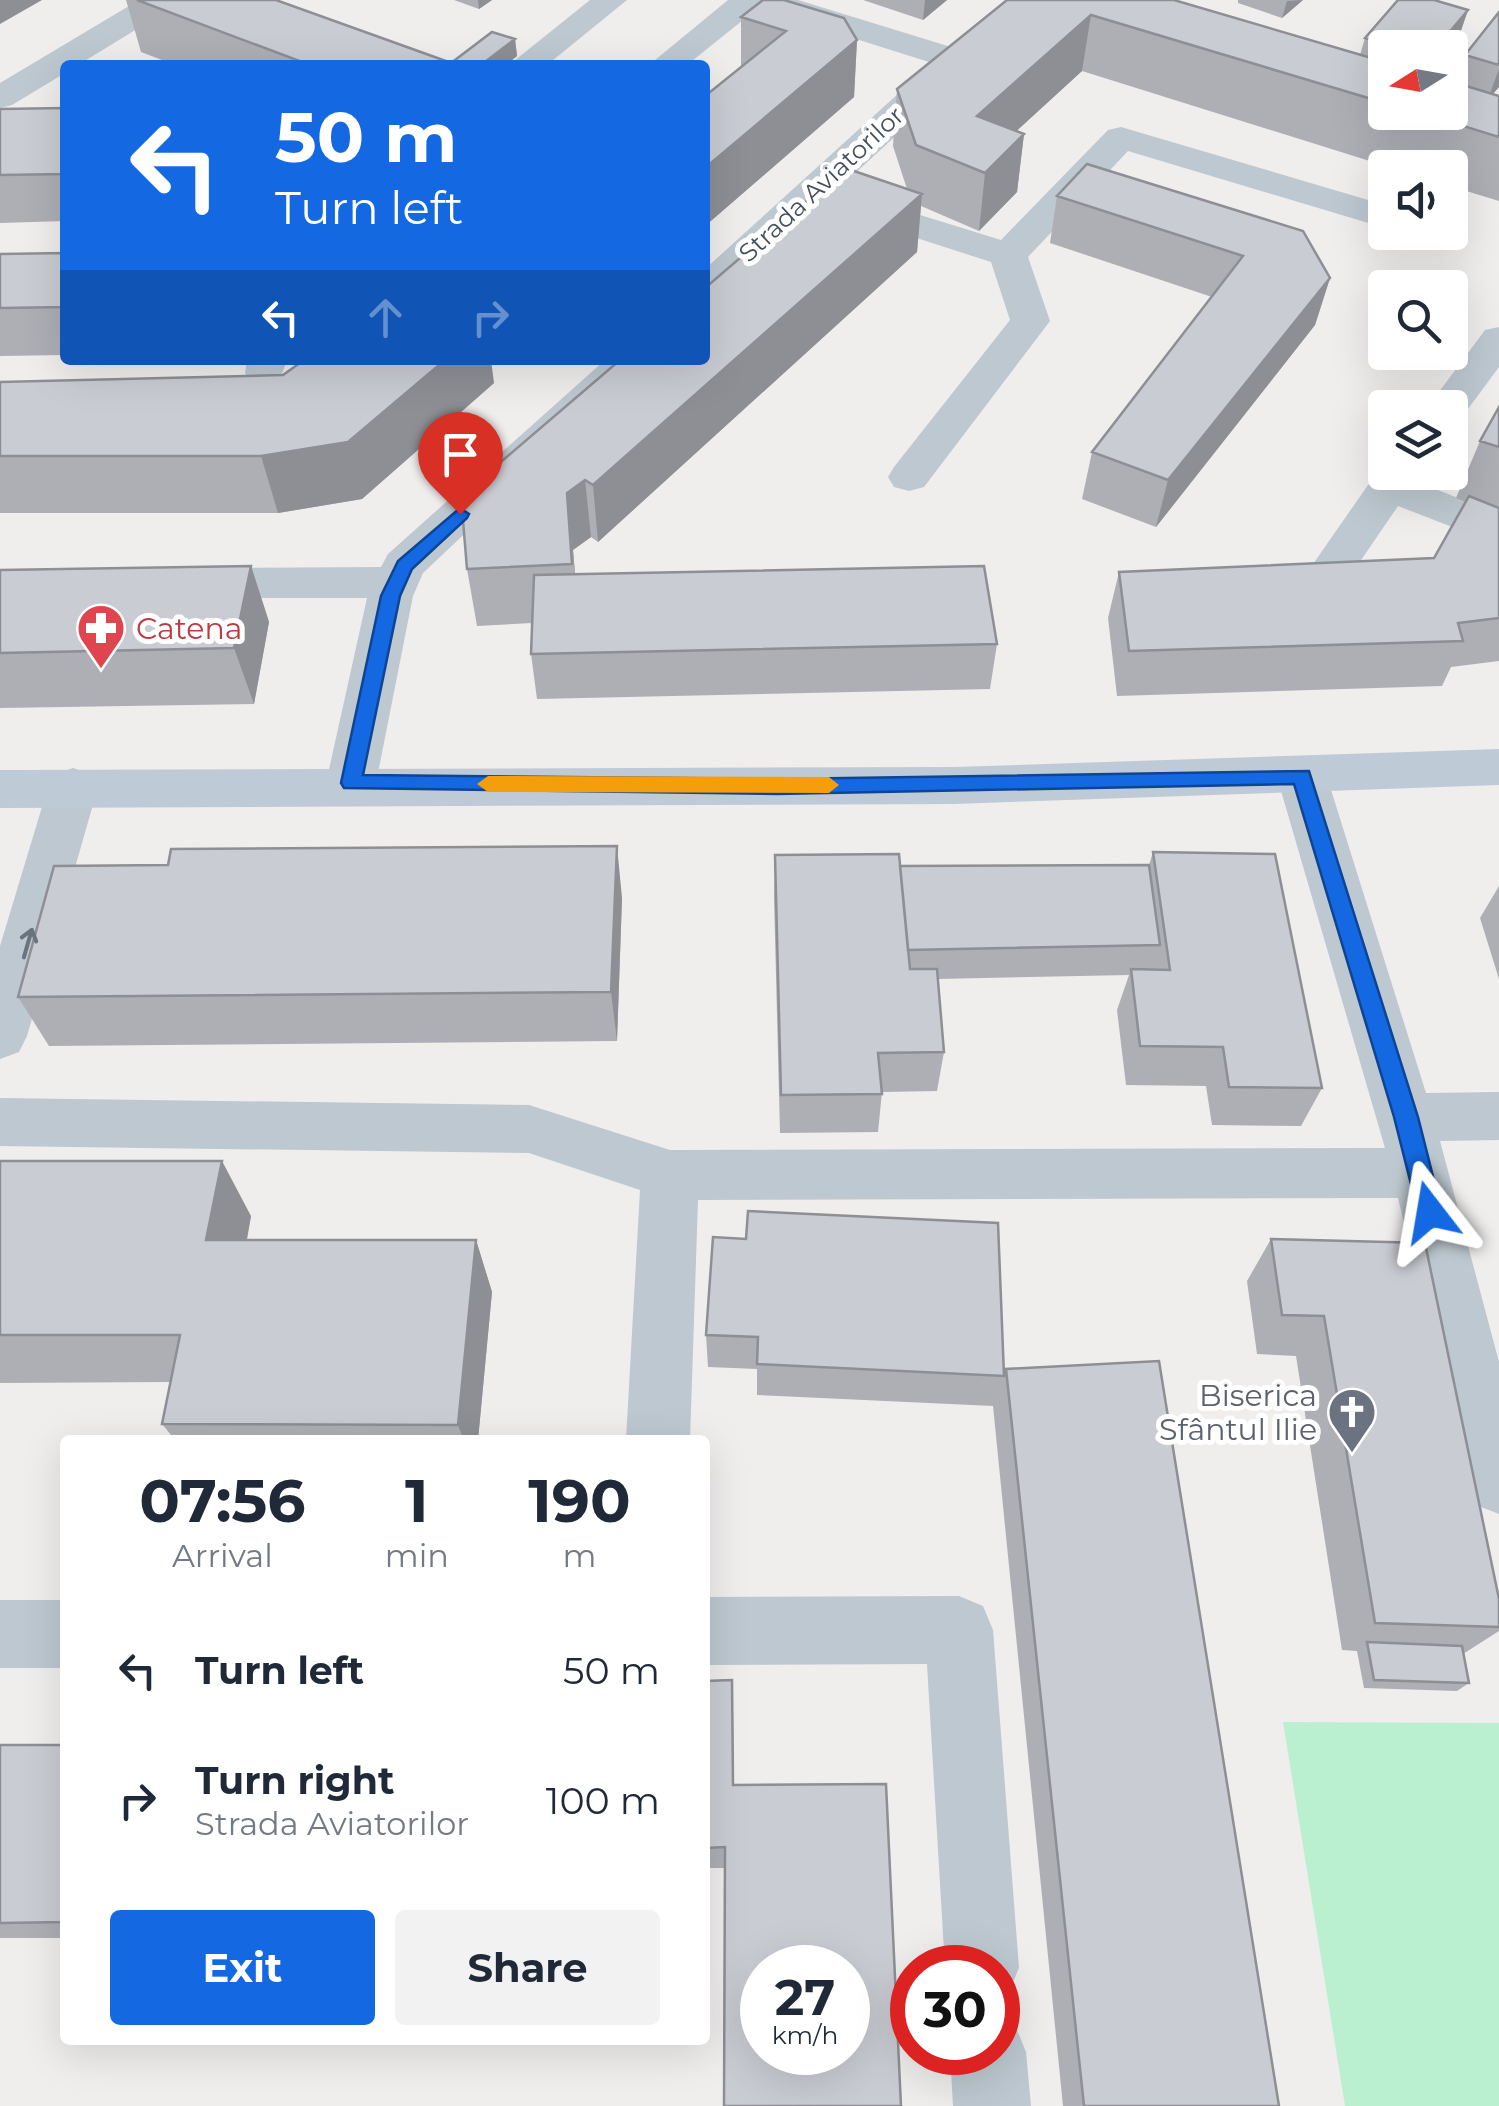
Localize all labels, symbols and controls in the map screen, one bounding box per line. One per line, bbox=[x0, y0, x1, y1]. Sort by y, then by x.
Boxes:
north arrow bbox=[1368, 30, 1468, 130]
map controls bbox=[1368, 30, 1468, 490]
text: 50 m bbox=[275, 94, 457, 180]
icon: left bbox=[110, 100, 240, 230]
street label: Strada Aviatorilor bbox=[732, 100, 910, 268]
button: sound bbox=[1368, 150, 1468, 250]
text: Turn left bbox=[275, 180, 463, 235]
button: search bbox=[1368, 270, 1468, 370]
icon: left bbox=[253, 290, 308, 345]
icon: ahead bbox=[358, 290, 413, 345]
icon: right bbox=[463, 290, 518, 345]
button: layers bbox=[1368, 390, 1468, 490]
pin bbox=[418, 412, 503, 515]
icon: arrive bbox=[433, 427, 488, 482]
pharmacy icon: Catena bbox=[75, 602, 127, 670]
place label: Catena bbox=[136, 610, 242, 647]
one-way arrow bbox=[20, 928, 38, 959]
position arrow bbox=[1378, 1160, 1482, 1264]
place label: Biserica Sfântul Ilie bbox=[1159, 1377, 1317, 1448]
church icon: Biserica Sfântul Ilie bbox=[1326, 1386, 1378, 1454]
text: 07:56 bbox=[139, 1464, 305, 1537]
text: 1 bbox=[405, 1464, 429, 1537]
text: 190 bbox=[528, 1464, 631, 1537]
text: Arrival bbox=[172, 1536, 273, 1575]
text: min bbox=[385, 1536, 449, 1575]
text: m bbox=[562, 1536, 596, 1575]
icon: left bbox=[110, 1643, 165, 1698]
text: Turn left bbox=[195, 1647, 364, 1694]
text: 50 m bbox=[563, 1647, 660, 1694]
text: Turn right bbox=[195, 1757, 394, 1804]
icon: right bbox=[110, 1773, 165, 1828]
text: 100 m bbox=[546, 1777, 660, 1824]
text: Strada Aviatorilor bbox=[195, 1804, 469, 1843]
button: Exit bbox=[110, 1910, 375, 2025]
button: Share bbox=[395, 1910, 660, 2025]
speed limit sign: 30 bbox=[890, 1945, 1020, 2075]
text: 27 bbox=[775, 1967, 835, 2028]
text: km/h bbox=[772, 2020, 838, 2050]

